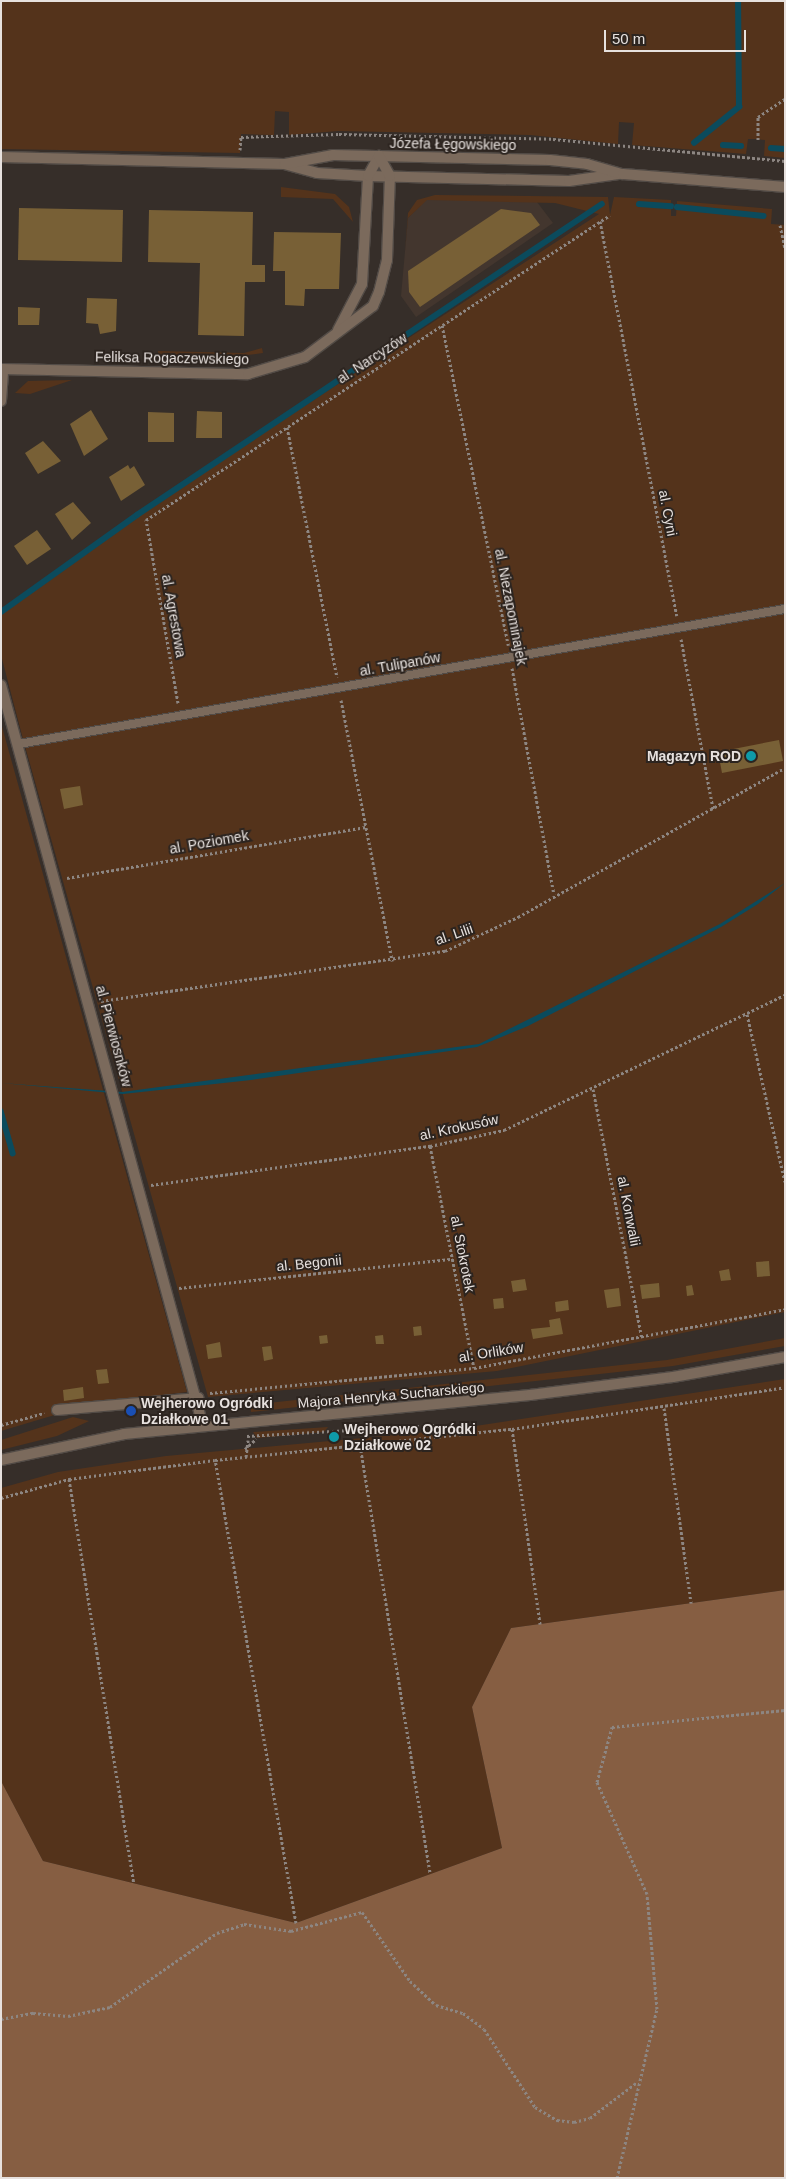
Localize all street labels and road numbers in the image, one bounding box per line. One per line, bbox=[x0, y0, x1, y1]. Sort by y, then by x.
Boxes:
street label: Józefa Łęgowskiego bbox=[389, 134, 517, 154]
street label: al. Narcyzów bbox=[334, 329, 410, 387]
street label: Feliksa Rogaczewskiego bbox=[95, 348, 249, 368]
street label: al. Cyni bbox=[655, 488, 681, 538]
street label: al. Niezapominajek bbox=[491, 547, 531, 667]
street label: al. Agrestowa bbox=[158, 573, 190, 659]
street label: al. Tulipanów bbox=[358, 649, 442, 679]
street label: al. Poziomek bbox=[168, 827, 250, 857]
street label: al. Lilii bbox=[433, 920, 475, 948]
street label: al. Pierwiosnków bbox=[92, 983, 136, 1089]
street label: al. Krokusów bbox=[418, 1110, 500, 1144]
street label: al. Konwalii bbox=[614, 1175, 644, 1247]
street label: al. Stokrotek bbox=[447, 1214, 479, 1294]
street label: al. Begonii bbox=[276, 1251, 342, 1275]
street label: al. Orlików bbox=[457, 1339, 525, 1365]
street label: Majora Henryka Sucharskiego bbox=[297, 1378, 485, 1412]

